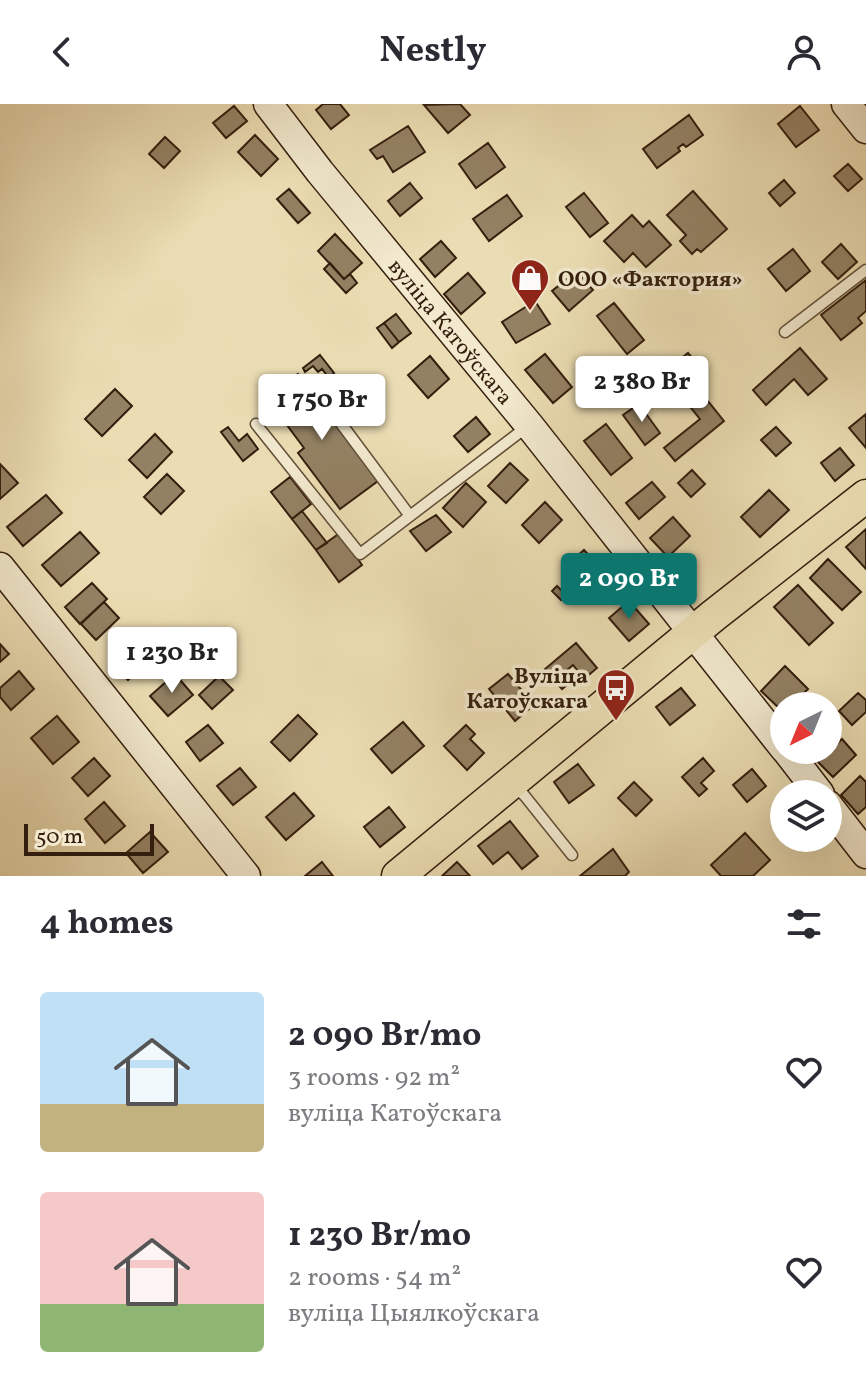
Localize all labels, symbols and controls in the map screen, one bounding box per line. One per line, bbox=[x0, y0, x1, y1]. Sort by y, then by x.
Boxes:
text: Nestly bbox=[380, 27, 486, 77]
icon: back bbox=[40, 30, 84, 74]
icon: person bbox=[782, 30, 826, 74]
street label: вуліца Катоўскага bbox=[380, 253, 519, 413]
shop icon: ООО «Фактория» bbox=[509, 257, 551, 312]
place label: ООО «Фактория» bbox=[558, 265, 743, 296]
pin: 2 380 Br bbox=[559, 356, 725, 424]
text: 2 380 Br bbox=[593, 364, 691, 400]
pin: 1 750 Br bbox=[239, 374, 405, 442]
text: 1 750 Br bbox=[276, 382, 368, 418]
pin: 2 090 Br bbox=[546, 553, 712, 621]
text: 2 090 Br bbox=[579, 561, 679, 597]
pin: 1 230 Br bbox=[89, 627, 255, 695]
text: 1 230 Br bbox=[126, 635, 218, 671]
place label: Вуліца Катоўскага bbox=[467, 662, 588, 718]
bus stop icon: Вуліца Катоўскага bbox=[595, 667, 637, 722]
north arrow bbox=[770, 692, 842, 764]
map controls bbox=[770, 692, 842, 852]
button: layers bbox=[770, 780, 842, 852]
scale bar bbox=[24, 820, 154, 856]
text: 50 m bbox=[36, 822, 83, 853]
text: 4 homes bbox=[40, 901, 174, 948]
icon: filters bbox=[782, 902, 826, 946]
text: 2 090 Br/mo bbox=[288, 1013, 481, 1060]
icon: home bbox=[104, 1024, 200, 1120]
icon: heart bbox=[782, 1050, 826, 1094]
text: 3 rooms · 92 m² bbox=[288, 1060, 460, 1096]
text: вуліца Катоўскага bbox=[288, 1096, 502, 1132]
text: 1 230 Br/mo bbox=[288, 1213, 471, 1260]
icon: home bbox=[104, 1224, 200, 1320]
icon: heart bbox=[782, 1250, 826, 1294]
text: 2 rooms · 54 m² bbox=[288, 1260, 461, 1296]
text: вуліца Цыялкоўскага bbox=[288, 1296, 540, 1332]

